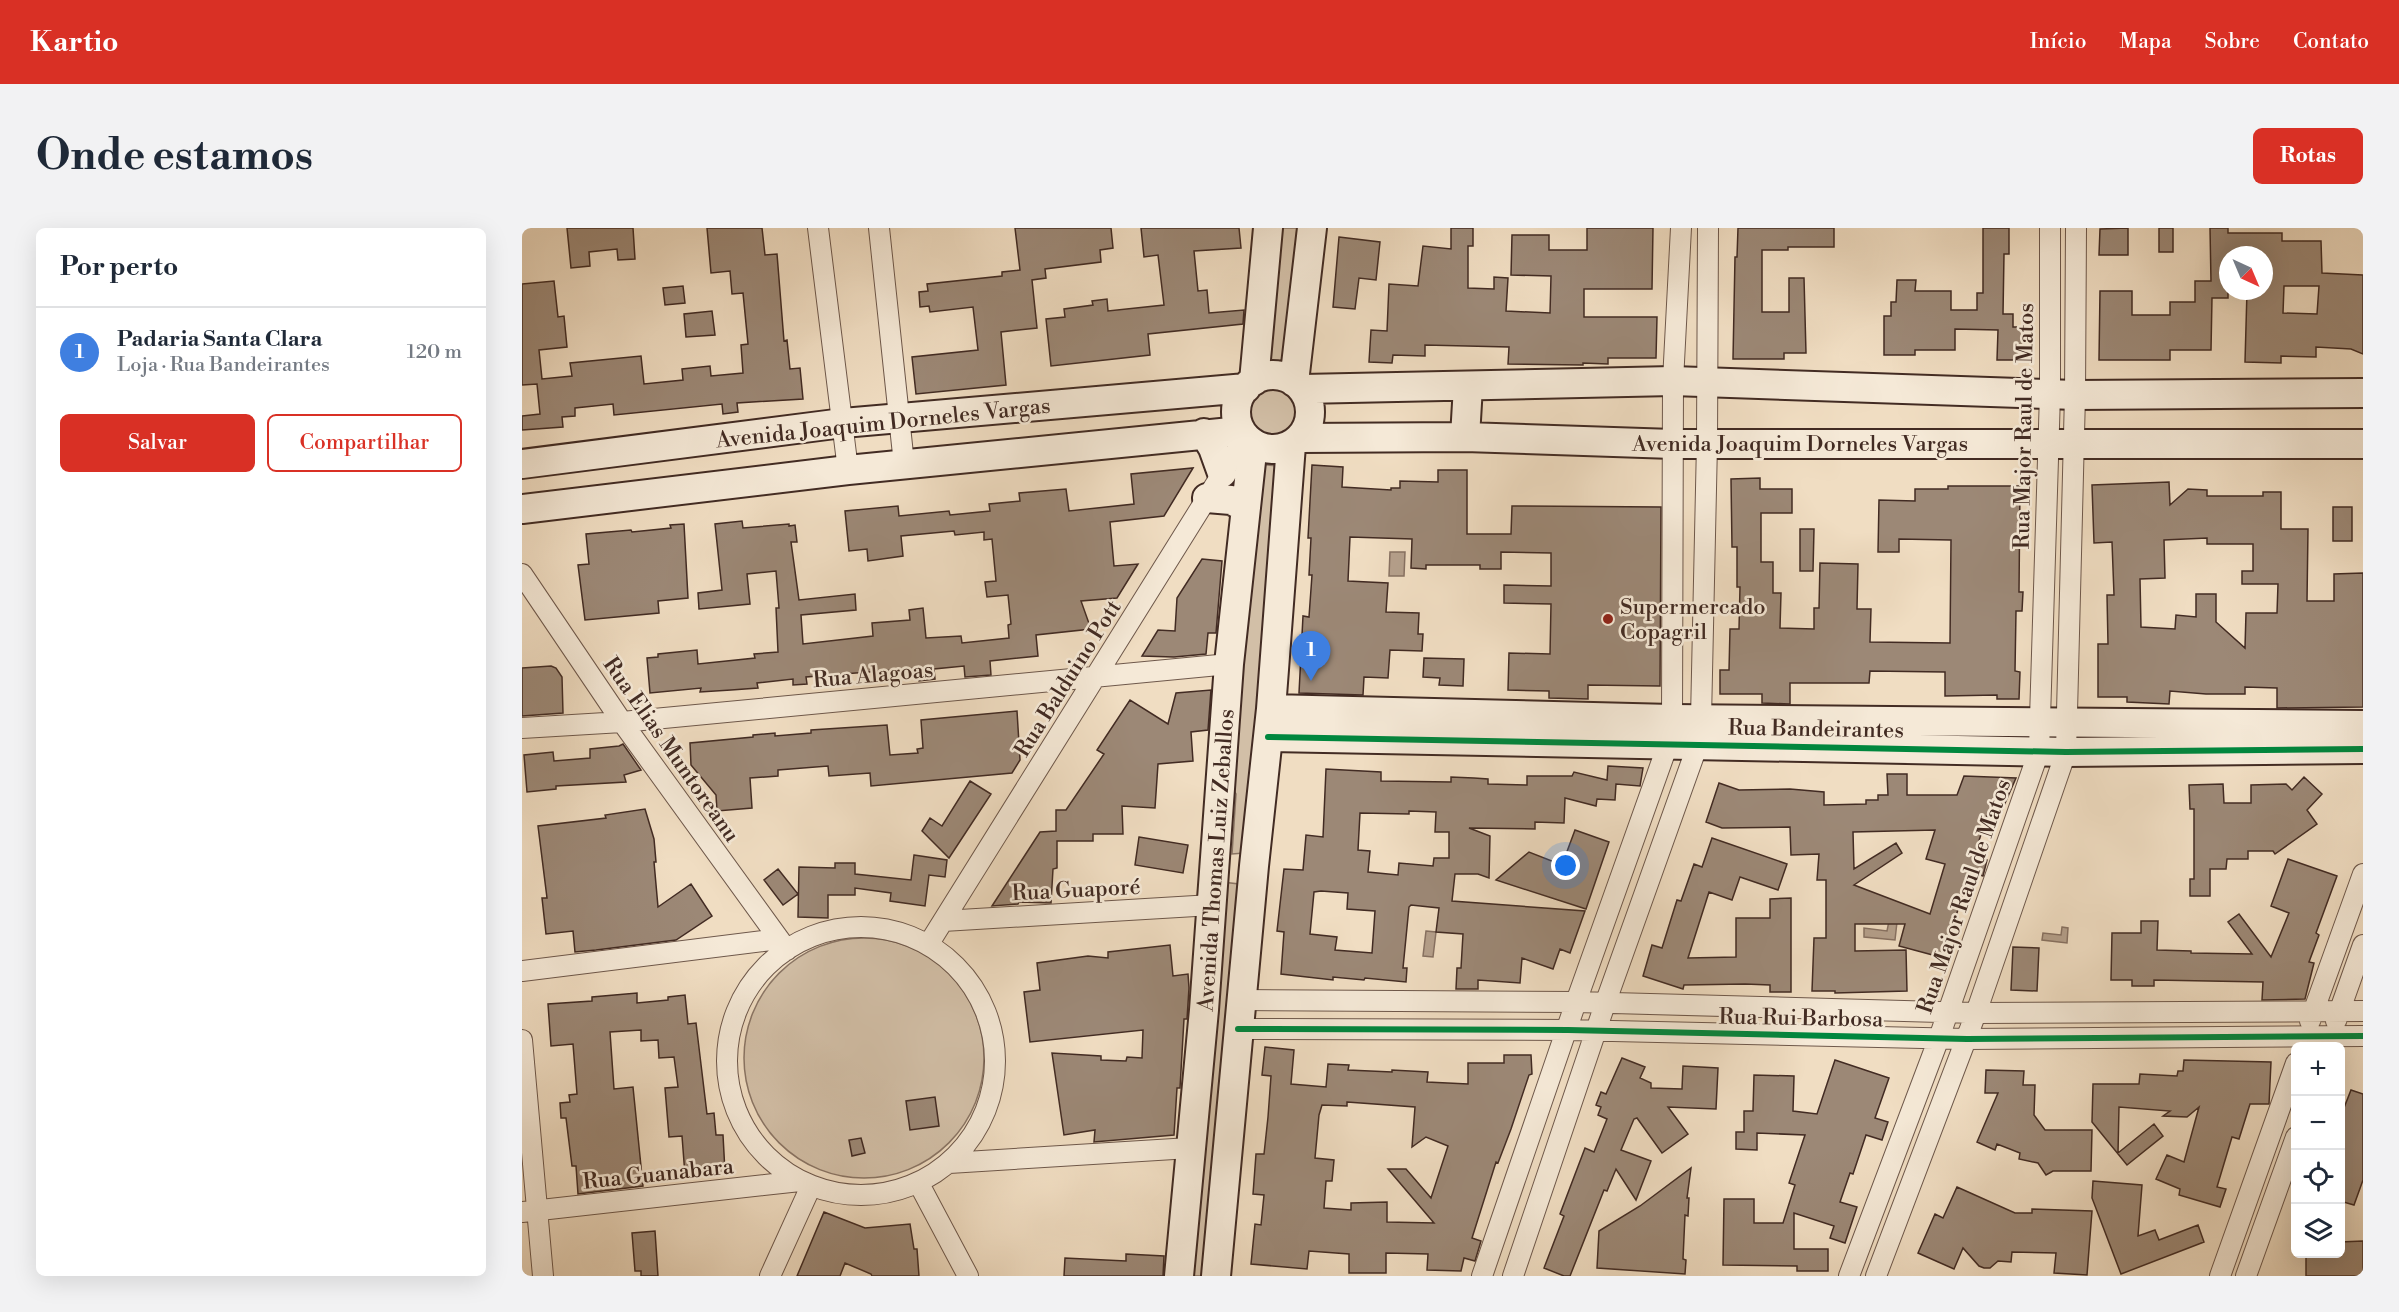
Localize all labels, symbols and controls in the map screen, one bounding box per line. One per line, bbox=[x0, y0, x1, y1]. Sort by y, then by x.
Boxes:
text: Kartio bbox=[30, 25, 119, 60]
text: Início bbox=[2030, 29, 2087, 55]
text: Mapa bbox=[2120, 29, 2172, 55]
text: Sobre bbox=[2205, 29, 2260, 55]
text: Contato bbox=[2293, 29, 2369, 55]
button: Rotas bbox=[2253, 128, 2363, 184]
text: Onde estamos bbox=[36, 130, 313, 183]
north arrow bbox=[2219, 246, 2273, 300]
text: Por perto bbox=[60, 251, 178, 283]
street label: Rua Major Raul de Matos bbox=[2009, 303, 2040, 549]
text: Padaria Santa Clara bbox=[117, 326, 322, 353]
text: 1 bbox=[75, 340, 84, 365]
text: 120 m bbox=[407, 340, 462, 365]
text: Loja · Rua Bandeirantes bbox=[117, 353, 330, 378]
street label: Avenida Joaquim Dorneles Vargas bbox=[714, 392, 1052, 455]
button: Salvar bbox=[60, 414, 255, 472]
button: Compartilhar bbox=[267, 414, 462, 472]
street label: Avenida Joaquim Dorneles Vargas bbox=[1631, 431, 1968, 458]
place label: Supermercado Copagril bbox=[1620, 594, 1766, 646]
street label: Rua Balduino Pott bbox=[1009, 595, 1128, 762]
marker: Supermercado Copagril bbox=[1601, 612, 1615, 626]
pin: 1 bbox=[1292, 632, 1330, 681]
street label: Rua Elias Muntoreanu bbox=[597, 652, 745, 848]
street label: Rua Alagoas bbox=[812, 657, 934, 694]
street label: Avenida Thomas Luiz Zeballos bbox=[1192, 708, 1241, 1013]
street label: Rua Bandeirantes bbox=[1728, 714, 1904, 745]
street label: Rua Major Raul de Matos bbox=[1912, 776, 2017, 1017]
your location bbox=[1551, 851, 1580, 880]
street label: Rua Guaporé bbox=[1011, 874, 1141, 907]
street label: Rua Rui Barbosa bbox=[1718, 1004, 1884, 1033]
map controls bbox=[2291, 1042, 2345, 1258]
button: + bbox=[2291, 1042, 2345, 1096]
button: − bbox=[2291, 1096, 2345, 1150]
button: locate bbox=[2291, 1150, 2345, 1204]
street label: Rua Guanabara bbox=[581, 1153, 736, 1196]
button: layers bbox=[2291, 1204, 2345, 1258]

